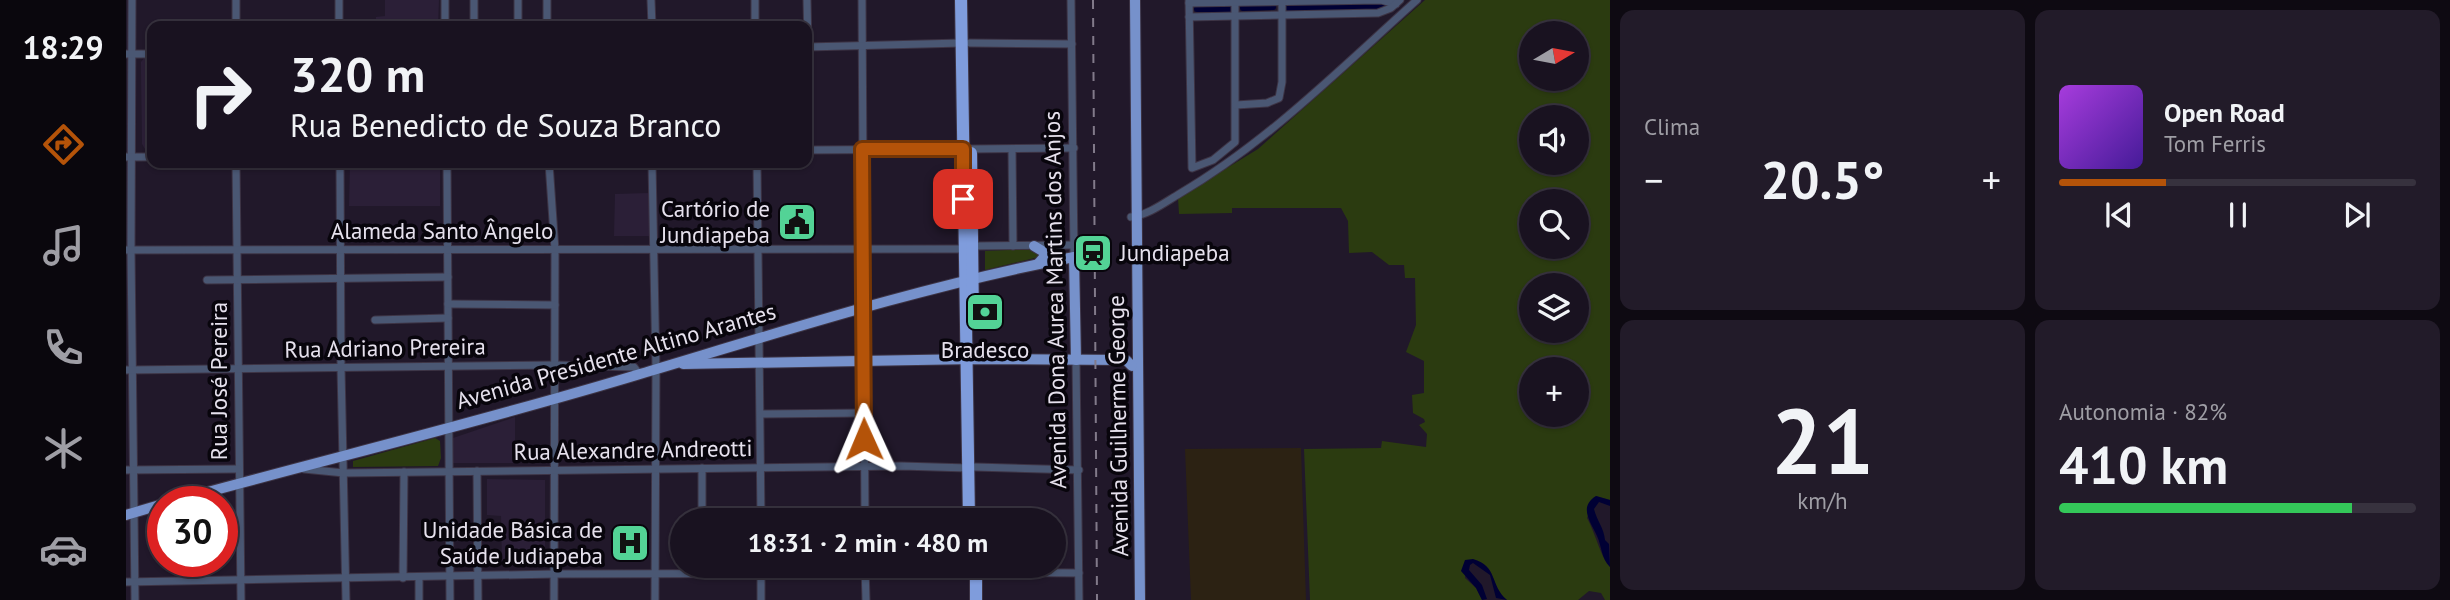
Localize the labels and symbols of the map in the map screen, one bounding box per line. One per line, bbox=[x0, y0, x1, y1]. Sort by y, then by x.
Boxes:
north arrow bbox=[1519, 21, 1589, 91]
street label: Avenida Dona Aurea Martins dos Anjos bbox=[1037, 111, 1072, 489]
pin bbox=[933, 169, 993, 229]
place label: Cartório de Jundiapeba bbox=[659, 194, 770, 249]
public building icon: Cartório de Jundiapeba bbox=[776, 201, 818, 243]
street label: Alameda Santo Ângelo bbox=[331, 216, 553, 245]
station icon: Jundiapeba bbox=[1072, 232, 1114, 274]
place label: Jundiapeba bbox=[1119, 238, 1230, 267]
bank icon: Bradesco bbox=[964, 291, 1006, 333]
street label: Avenida Guilherme George bbox=[1101, 295, 1134, 557]
street label: Avenida Presidente Altino Arantes bbox=[453, 296, 779, 415]
street label: Rua José Pereira bbox=[204, 302, 233, 460]
street label: Rua Adriano Prereira bbox=[284, 331, 486, 364]
place label: Bradesco bbox=[941, 335, 1029, 364]
position arrow bbox=[827, 402, 901, 476]
street label: Rua Alexandre Andreotti bbox=[513, 433, 753, 466]
speed limit sign: 30 bbox=[147, 486, 238, 577]
place label: Unidade Básica de Saúde Judiapeba bbox=[423, 515, 603, 570]
hospital icon: Unidade Básica de Saúde Judiapeba bbox=[609, 522, 651, 564]

